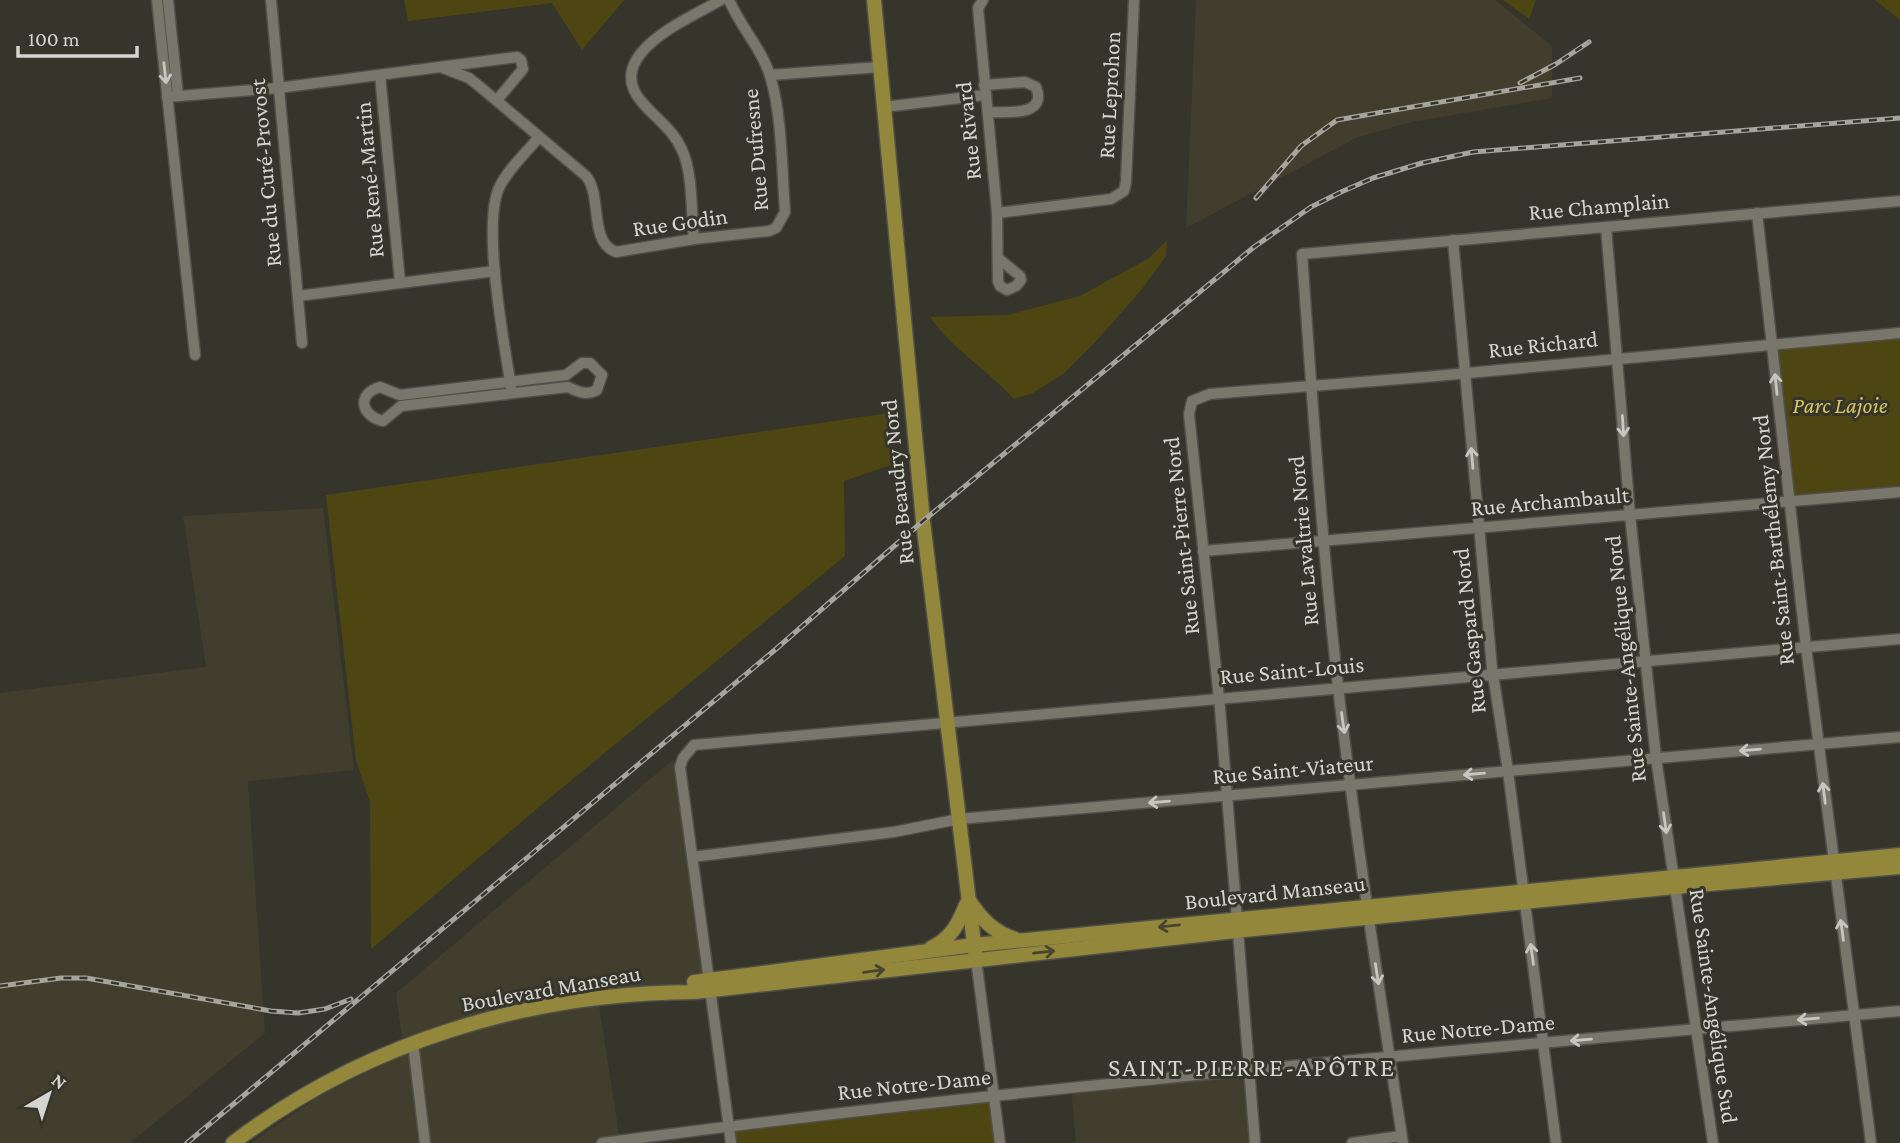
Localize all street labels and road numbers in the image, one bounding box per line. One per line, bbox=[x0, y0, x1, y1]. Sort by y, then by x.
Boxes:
street label: Rue Leprohon bbox=[1093, 30, 1125, 160]
street label: Rue du Curé-Provost bbox=[244, 77, 286, 268]
street label: Rue Rivard bbox=[950, 81, 986, 181]
street label: Rue Dufresne bbox=[737, 88, 773, 212]
street label: Rue René-Martin bbox=[349, 101, 389, 259]
street label: Rue Champlain bbox=[1528, 187, 1670, 225]
street label: Rue Godin bbox=[631, 202, 729, 242]
street label: Rue Richard bbox=[1487, 325, 1599, 363]
street label: Rue Beaudry Nord bbox=[875, 398, 919, 566]
street label: Rue Saint-Barthélemy Nord bbox=[1747, 413, 1799, 667]
street label: Rue Saint-Pierre Nord bbox=[1158, 436, 1204, 636]
street label: Rue Lavaltrie Nord bbox=[1283, 455, 1323, 627]
street label: Rue Archambault bbox=[1470, 481, 1631, 521]
street label: Rue Sainte-Angélique Nord bbox=[1599, 534, 1651, 784]
street label: Rue Gaspard Nord bbox=[1447, 547, 1491, 715]
street label: Rue Saint-Louis bbox=[1219, 651, 1365, 689]
street label: Rue Saint-Viateur bbox=[1211, 749, 1375, 789]
street label: Boulevard Manseau bbox=[1183, 870, 1367, 914]
street label: Rue Sainte-Angélique Sud bbox=[1685, 887, 1743, 1125]
street label: Boulevard Manseau bbox=[459, 959, 643, 1017]
street label: Rue Notre-Dame bbox=[1400, 1008, 1556, 1048]
street label: Rue Notre-Dame bbox=[836, 1063, 992, 1105]

